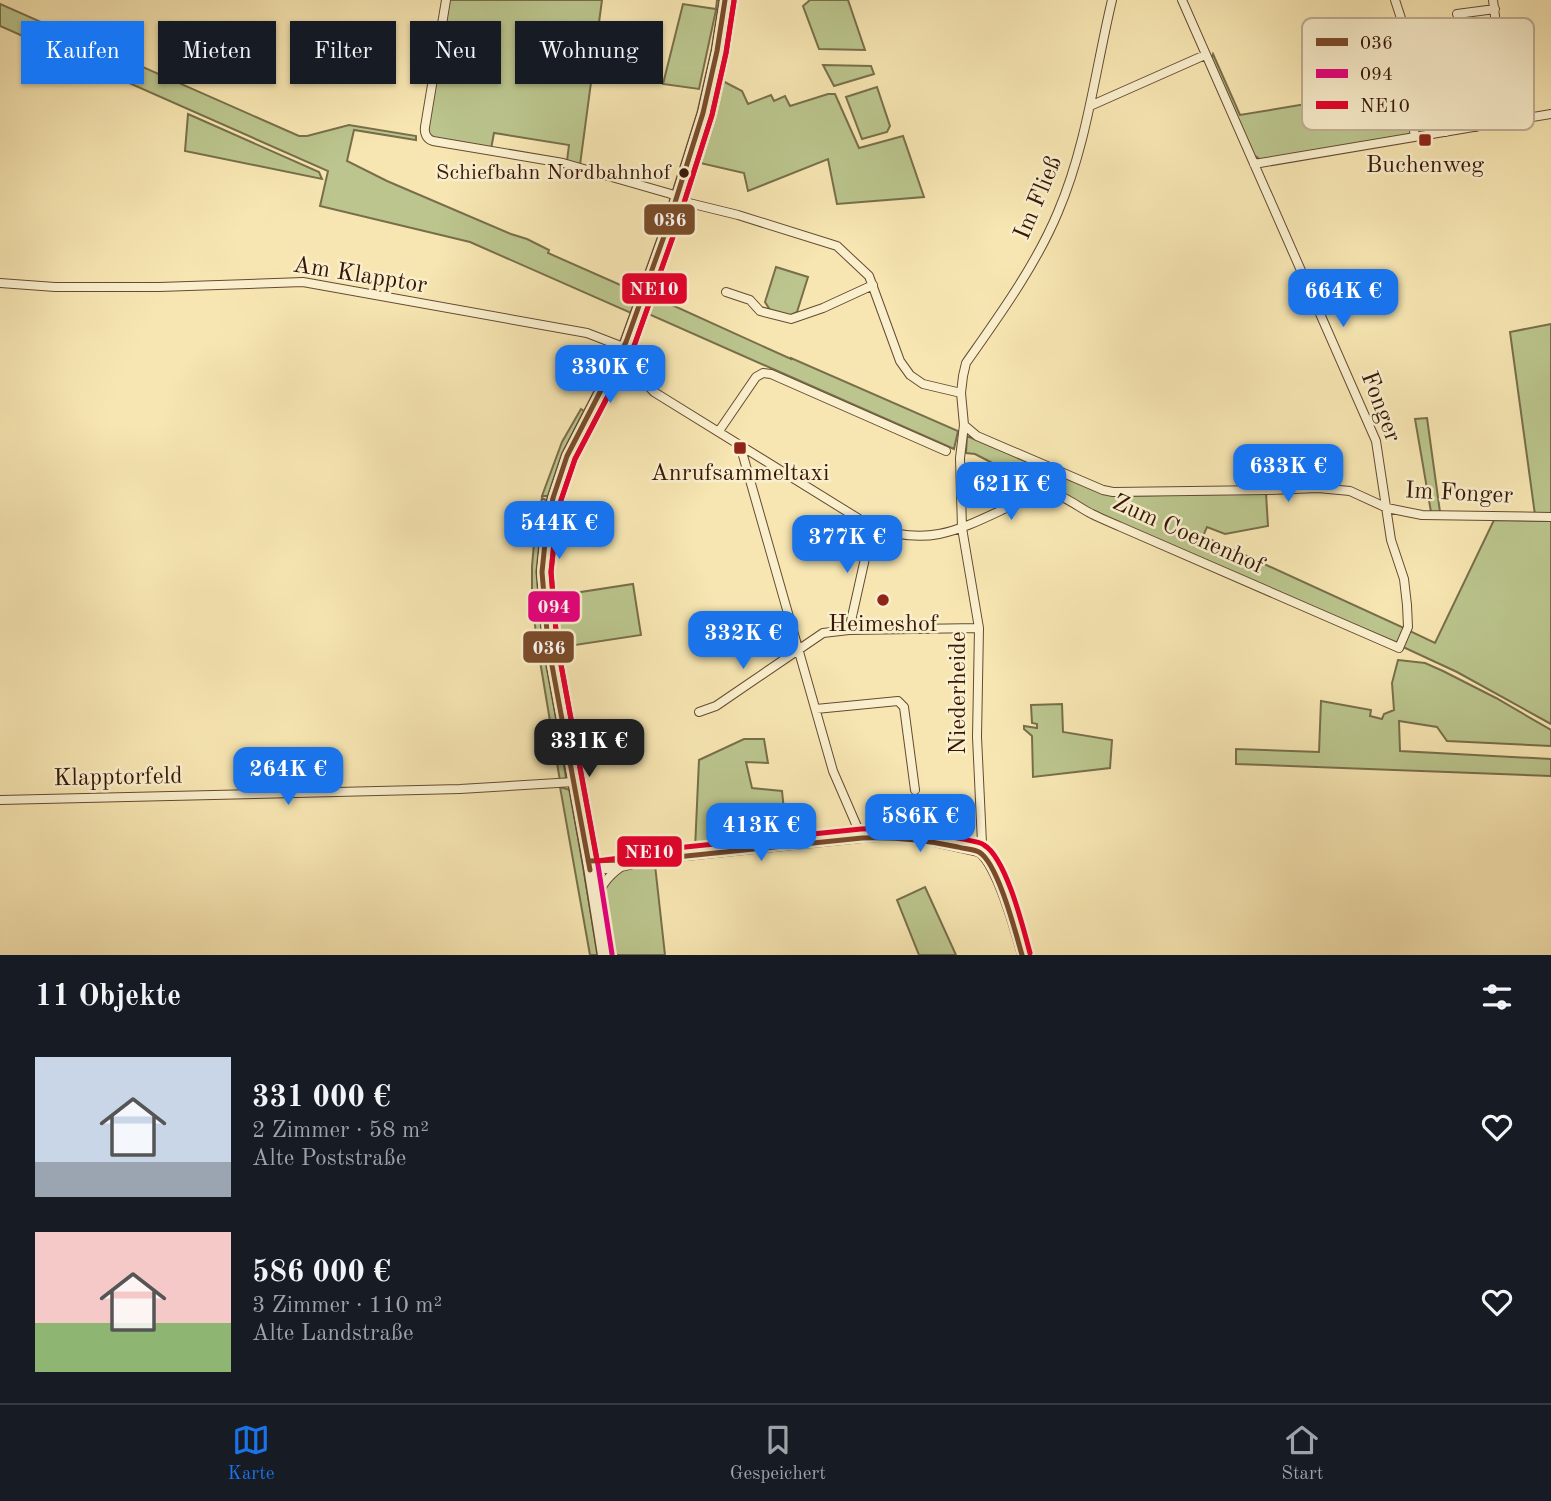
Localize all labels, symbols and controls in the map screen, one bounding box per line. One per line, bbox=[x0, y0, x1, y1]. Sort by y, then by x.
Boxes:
legend bbox=[1302, 18, 1534, 130]
chip: Kaufen bbox=[21, 21, 144, 84]
chip: Mieten bbox=[158, 21, 276, 84]
chip: Filter bbox=[290, 21, 396, 84]
chip: Neu bbox=[410, 21, 501, 84]
chip: Wohnung bbox=[515, 21, 663, 84]
text: 036 bbox=[1360, 35, 1393, 54]
text: 094 bbox=[1360, 66, 1393, 85]
text: NE10 bbox=[1360, 98, 1410, 117]
marker: Buchenweg bbox=[1417, 132, 1433, 148]
street label: Im Fließ bbox=[1011, 153, 1067, 243]
place label: Buchenweg bbox=[1366, 154, 1484, 178]
place label: Schiefbahn Nordbahnhof bbox=[436, 162, 672, 184]
marker: Schiefbahn Nordbahnhof bbox=[677, 166, 691, 180]
line badge: 036 bbox=[643, 203, 696, 236]
text: 036 bbox=[653, 212, 687, 231]
street label: Am Klapptor bbox=[291, 254, 429, 298]
pin: 664K € bbox=[1286, 270, 1400, 329]
line badge: NE10 bbox=[621, 272, 688, 305]
text: 664K € bbox=[1304, 280, 1382, 303]
text: NE10 bbox=[629, 281, 679, 300]
pin: 330K € bbox=[553, 346, 667, 405]
text: 330K € bbox=[571, 356, 649, 379]
street label: Fonger bbox=[1356, 369, 1404, 446]
marker: Anrufsammeltaxi bbox=[732, 440, 748, 456]
pin: 633K € bbox=[1231, 444, 1345, 504]
text: 633K € bbox=[1249, 455, 1327, 478]
place label: Anrufsammeltaxi bbox=[651, 462, 830, 486]
pin: 621K € bbox=[954, 462, 1068, 522]
text: 621K € bbox=[972, 473, 1050, 496]
street label: Im Fonger bbox=[1404, 479, 1514, 509]
street label: Zum Coenenhof bbox=[1109, 491, 1268, 580]
pin: 544K € bbox=[502, 502, 616, 561]
text: 544K € bbox=[520, 512, 598, 535]
pin: 377K € bbox=[790, 516, 904, 575]
text: 377K € bbox=[808, 526, 886, 549]
line badge: 094 bbox=[527, 590, 581, 623]
marker: Heimeshof bbox=[875, 592, 891, 608]
text: 094 bbox=[537, 599, 571, 618]
pin: 332K € bbox=[686, 612, 800, 671]
place label: Heimeshof bbox=[828, 613, 939, 637]
text: 332K € bbox=[704, 622, 782, 645]
line badge: 036 bbox=[522, 630, 575, 664]
street label: Niederheide bbox=[947, 631, 971, 755]
text: 036 bbox=[532, 640, 566, 659]
pin: 331K € bbox=[532, 720, 646, 779]
text: 331K € bbox=[550, 730, 628, 753]
pin: 264K € bbox=[231, 748, 345, 807]
text: 264K € bbox=[249, 758, 327, 781]
street label: Klapptorfeld bbox=[53, 765, 183, 791]
pin: 586K € bbox=[863, 794, 977, 854]
pin: 413K € bbox=[704, 804, 818, 863]
text: 586K € bbox=[881, 805, 959, 828]
text: 413K € bbox=[722, 814, 800, 837]
line badge: NE10 bbox=[616, 835, 683, 868]
text: NE10 bbox=[624, 844, 674, 863]
icon: filters bbox=[1478, 978, 1516, 1016]
text: 11 Objekte bbox=[35, 982, 181, 1012]
text: 331 000 € bbox=[252, 1083, 391, 1113]
icon: home bbox=[91, 1085, 175, 1169]
icon: heart bbox=[1478, 1108, 1516, 1146]
text: 2 Zimmer · 58 m² bbox=[252, 1119, 429, 1142]
text: Alte Poststraße bbox=[252, 1147, 406, 1170]
text: 586 000 € bbox=[252, 1258, 391, 1288]
icon: home bbox=[91, 1260, 175, 1344]
icon: heart bbox=[1478, 1283, 1516, 1321]
text: 3 Zimmer · 110 m² bbox=[252, 1294, 442, 1317]
text: Alte Landstraße bbox=[252, 1322, 414, 1345]
tab: Karte bbox=[228, 1421, 275, 1486]
tab: Gespeichert bbox=[730, 1421, 826, 1486]
tab: Start bbox=[1281, 1421, 1323, 1486]

